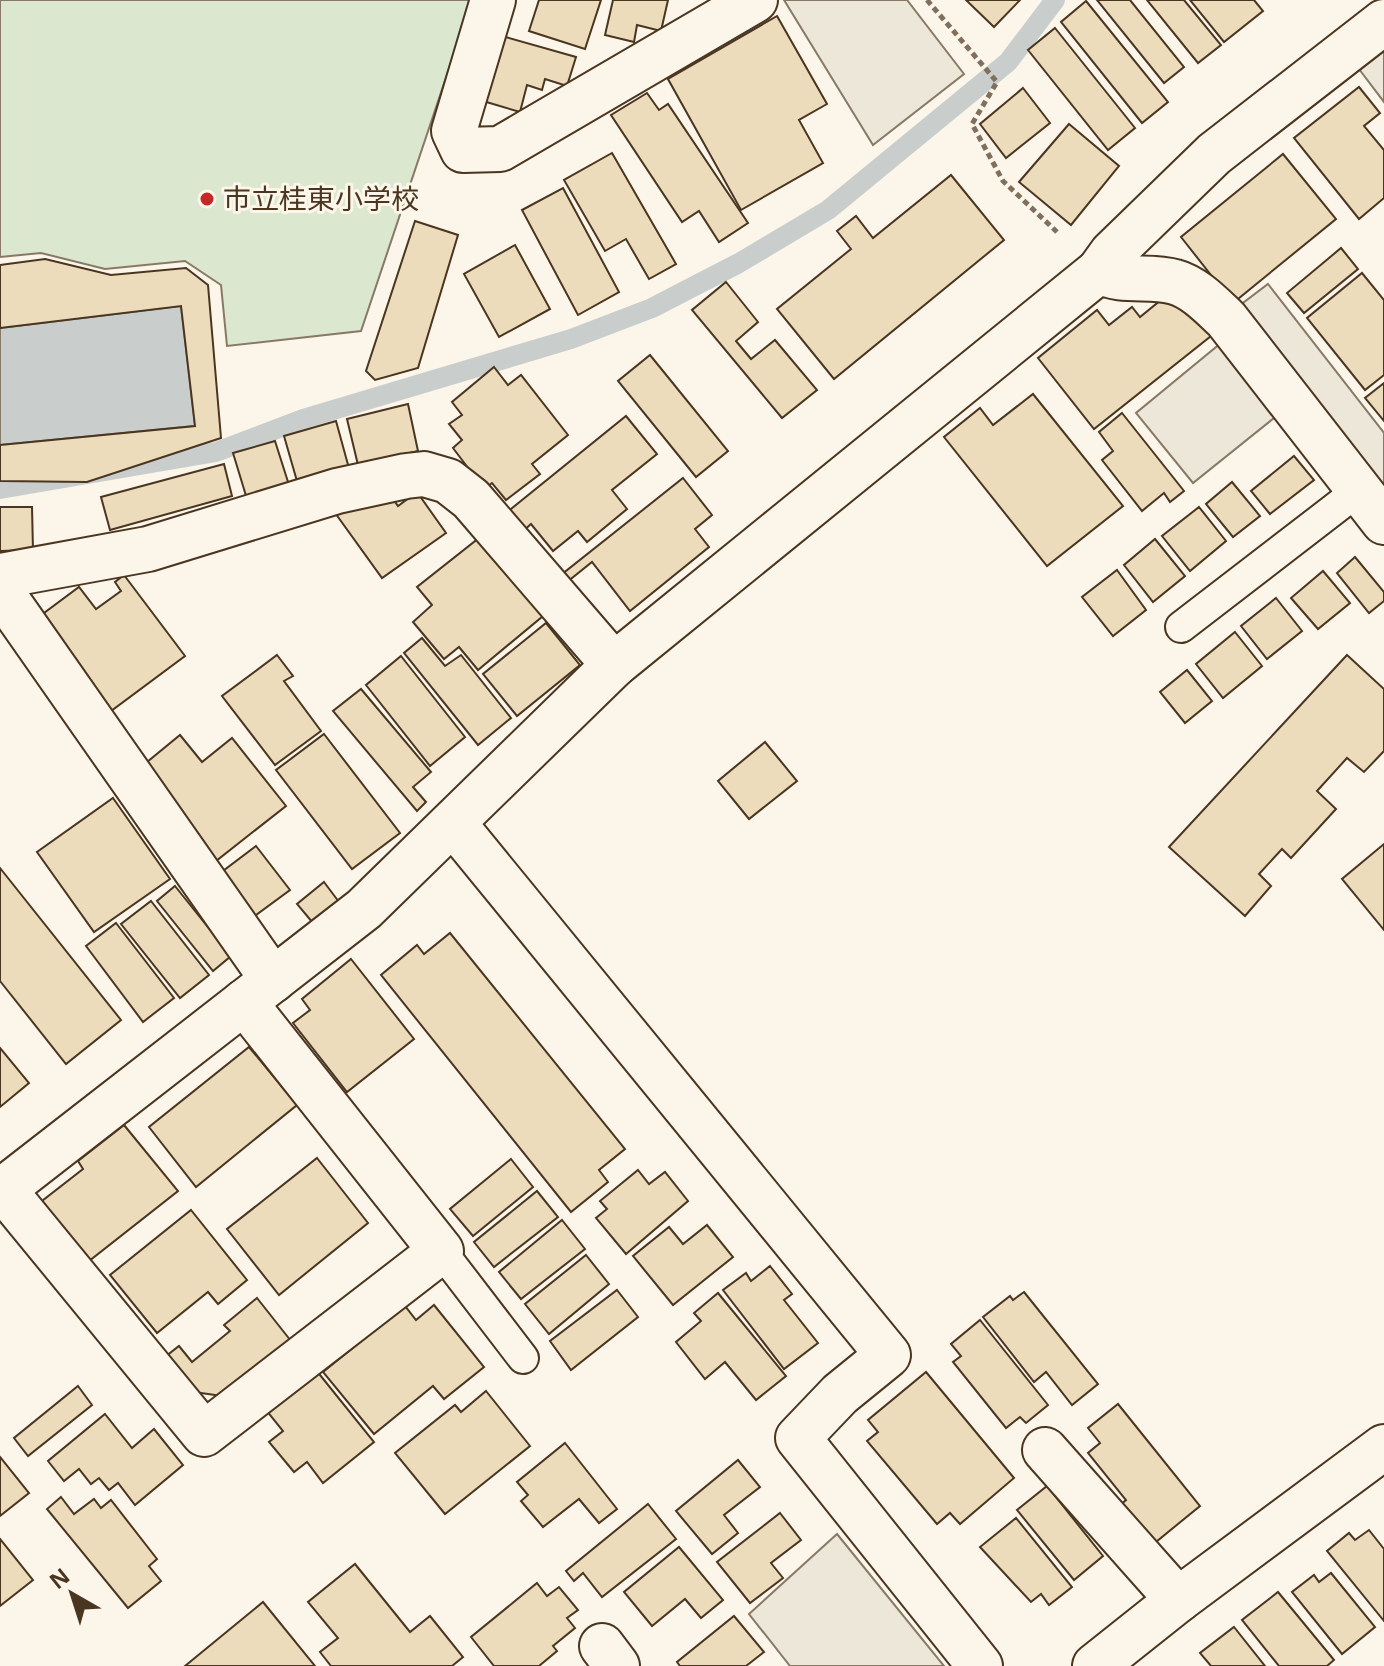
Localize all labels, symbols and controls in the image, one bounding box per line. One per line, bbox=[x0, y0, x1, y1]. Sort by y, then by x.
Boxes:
place label: 市立桂東小学校 bbox=[223, 179, 419, 217]
marker: 市立桂東小学校 bbox=[198, 190, 216, 208]
north arrow bbox=[32, 1554, 112, 1634]
text: N bbox=[42, 1560, 75, 1595]

